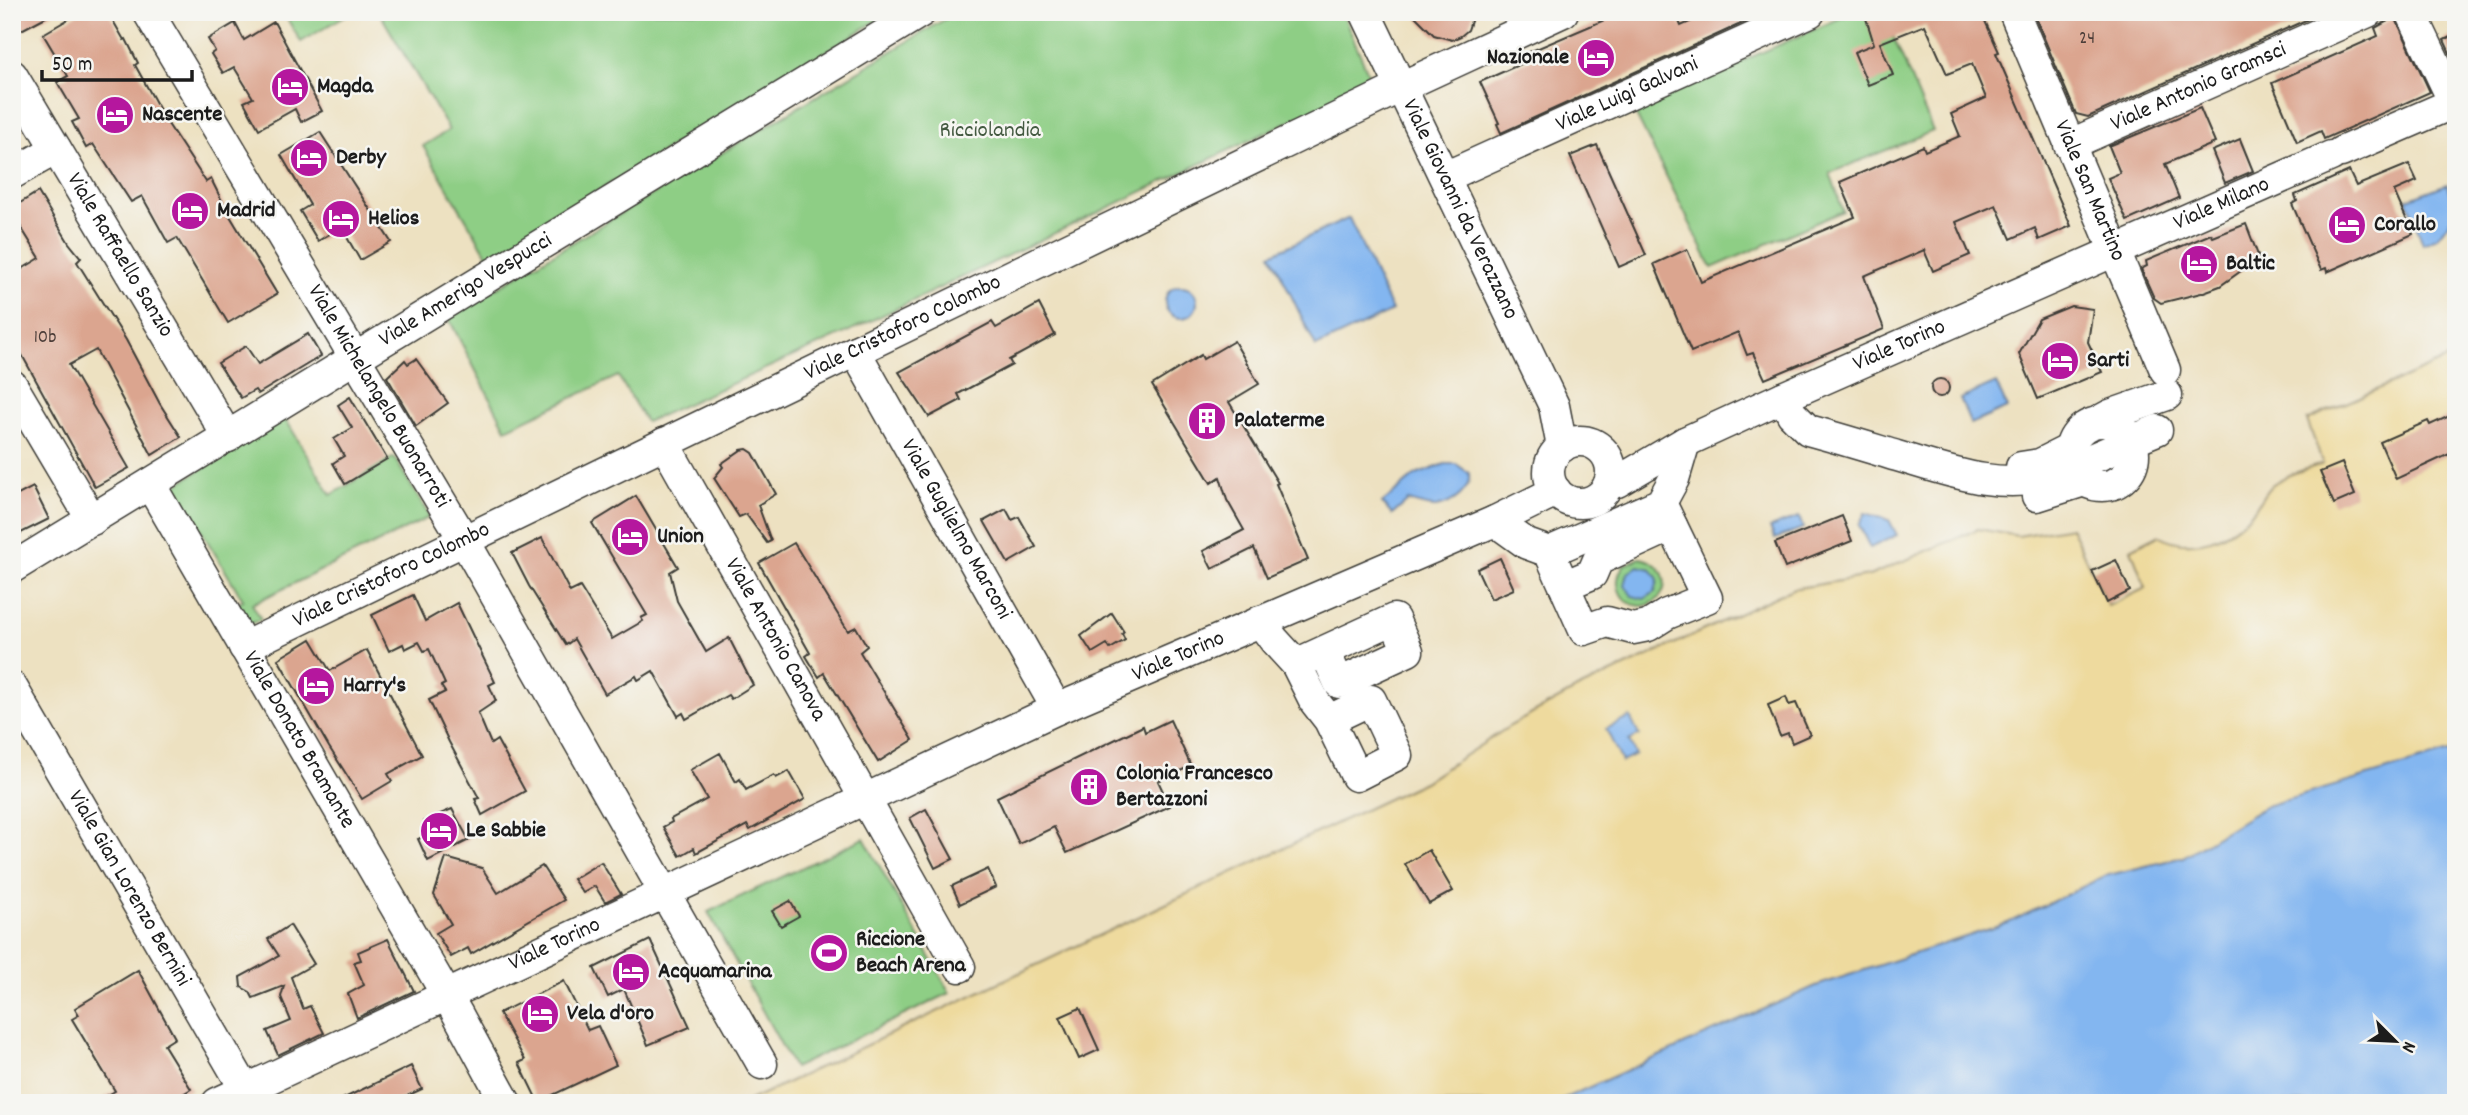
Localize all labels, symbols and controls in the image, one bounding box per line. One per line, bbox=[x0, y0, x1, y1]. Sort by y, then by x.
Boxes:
house number: 24 bbox=[2079, 26, 2095, 53]
street label: Viale Antonio Gramsci bbox=[2106, 34, 2292, 141]
hotel icon: Nazionale bbox=[1575, 37, 1617, 79]
scale bar bbox=[42, 38, 192, 82]
place label: Nazionale bbox=[1487, 42, 1569, 75]
street label: Viale Luigi Galvani bbox=[1551, 48, 1704, 141]
text: 50 m bbox=[52, 51, 92, 81]
hotel icon: Magda bbox=[269, 66, 311, 108]
place label: Magda bbox=[317, 71, 374, 104]
hotel icon: Nascente bbox=[94, 94, 136, 136]
street label: Viale Giovanni da Verazzano bbox=[1393, 94, 1527, 325]
place label: Nascente bbox=[142, 99, 222, 132]
park label: Ricciolandia bbox=[939, 115, 1042, 148]
street label: Viale San Martino bbox=[2045, 115, 2134, 266]
hotel icon: Derby bbox=[288, 137, 330, 179]
place label: Derby bbox=[336, 142, 387, 175]
street label: Viale Raffaello Sanzio bbox=[58, 167, 182, 344]
street label: Viale Milano bbox=[2168, 168, 2275, 240]
hotel icon: Madrid bbox=[169, 190, 211, 232]
place label: Madrid bbox=[217, 195, 276, 228]
hotel icon: Helios bbox=[320, 198, 362, 240]
place label: Helios bbox=[368, 203, 420, 236]
hotel icon: Corallo bbox=[2326, 204, 2368, 246]
place label: Corallo bbox=[2374, 209, 2436, 242]
street label: Viale Amerigo Vespucci bbox=[373, 225, 559, 356]
hotel icon: Baltic bbox=[2178, 243, 2220, 285]
place label: Baltic bbox=[2226, 248, 2275, 281]
street label: Viale Cristoforo Colombo bbox=[799, 266, 1007, 390]
street label: Viale Michelangelo Buonarroti bbox=[298, 278, 458, 514]
street label: Viale Torino bbox=[1848, 311, 1951, 381]
house number: 10b bbox=[34, 325, 56, 352]
hotel icon: Sarti bbox=[2039, 340, 2081, 382]
place label: Sarti bbox=[2087, 345, 2130, 378]
building icon: Palaterme bbox=[1186, 400, 1228, 442]
place label: Palaterme bbox=[1234, 405, 1325, 438]
street label: Viale Guglielmo Marconi bbox=[892, 433, 1020, 626]
street label: Viale Cristoforo Colombo bbox=[287, 514, 496, 637]
hotel icon: Union bbox=[609, 516, 651, 558]
place label: Union bbox=[657, 521, 704, 554]
street label: Viale Antonio Canova bbox=[716, 552, 835, 729]
street label: Viale Torino bbox=[1127, 622, 1230, 691]
street label: Viale Donato Bramante bbox=[234, 645, 363, 835]
hotel icon: Harry's bbox=[295, 665, 337, 707]
place label: Harry's bbox=[343, 670, 406, 703]
place label: Colonia Francesco Bertazzoni bbox=[1116, 758, 1273, 817]
building icon: Colonia Francesco Bertazzoni bbox=[1068, 766, 1110, 808]
street label: Viale Gian Lorenzo Bernini bbox=[59, 784, 199, 993]
hotel icon: Le Sabbie bbox=[418, 810, 460, 852]
place label: Le Sabbie bbox=[466, 815, 546, 848]
street label: Viale Torino bbox=[503, 909, 606, 980]
place label: Riccione Beach Arena bbox=[856, 924, 967, 983]
sports icon: Riccione Beach Arena bbox=[808, 932, 850, 974]
hotel icon: Acquamarina bbox=[610, 951, 652, 993]
place label: Acquamarina bbox=[658, 956, 773, 989]
hotel icon: Vela d'oro bbox=[519, 993, 561, 1035]
place label: Vela d'oro bbox=[567, 998, 654, 1031]
north arrow bbox=[2360, 1006, 2430, 1076]
text: N bbox=[2393, 1037, 2422, 1056]

